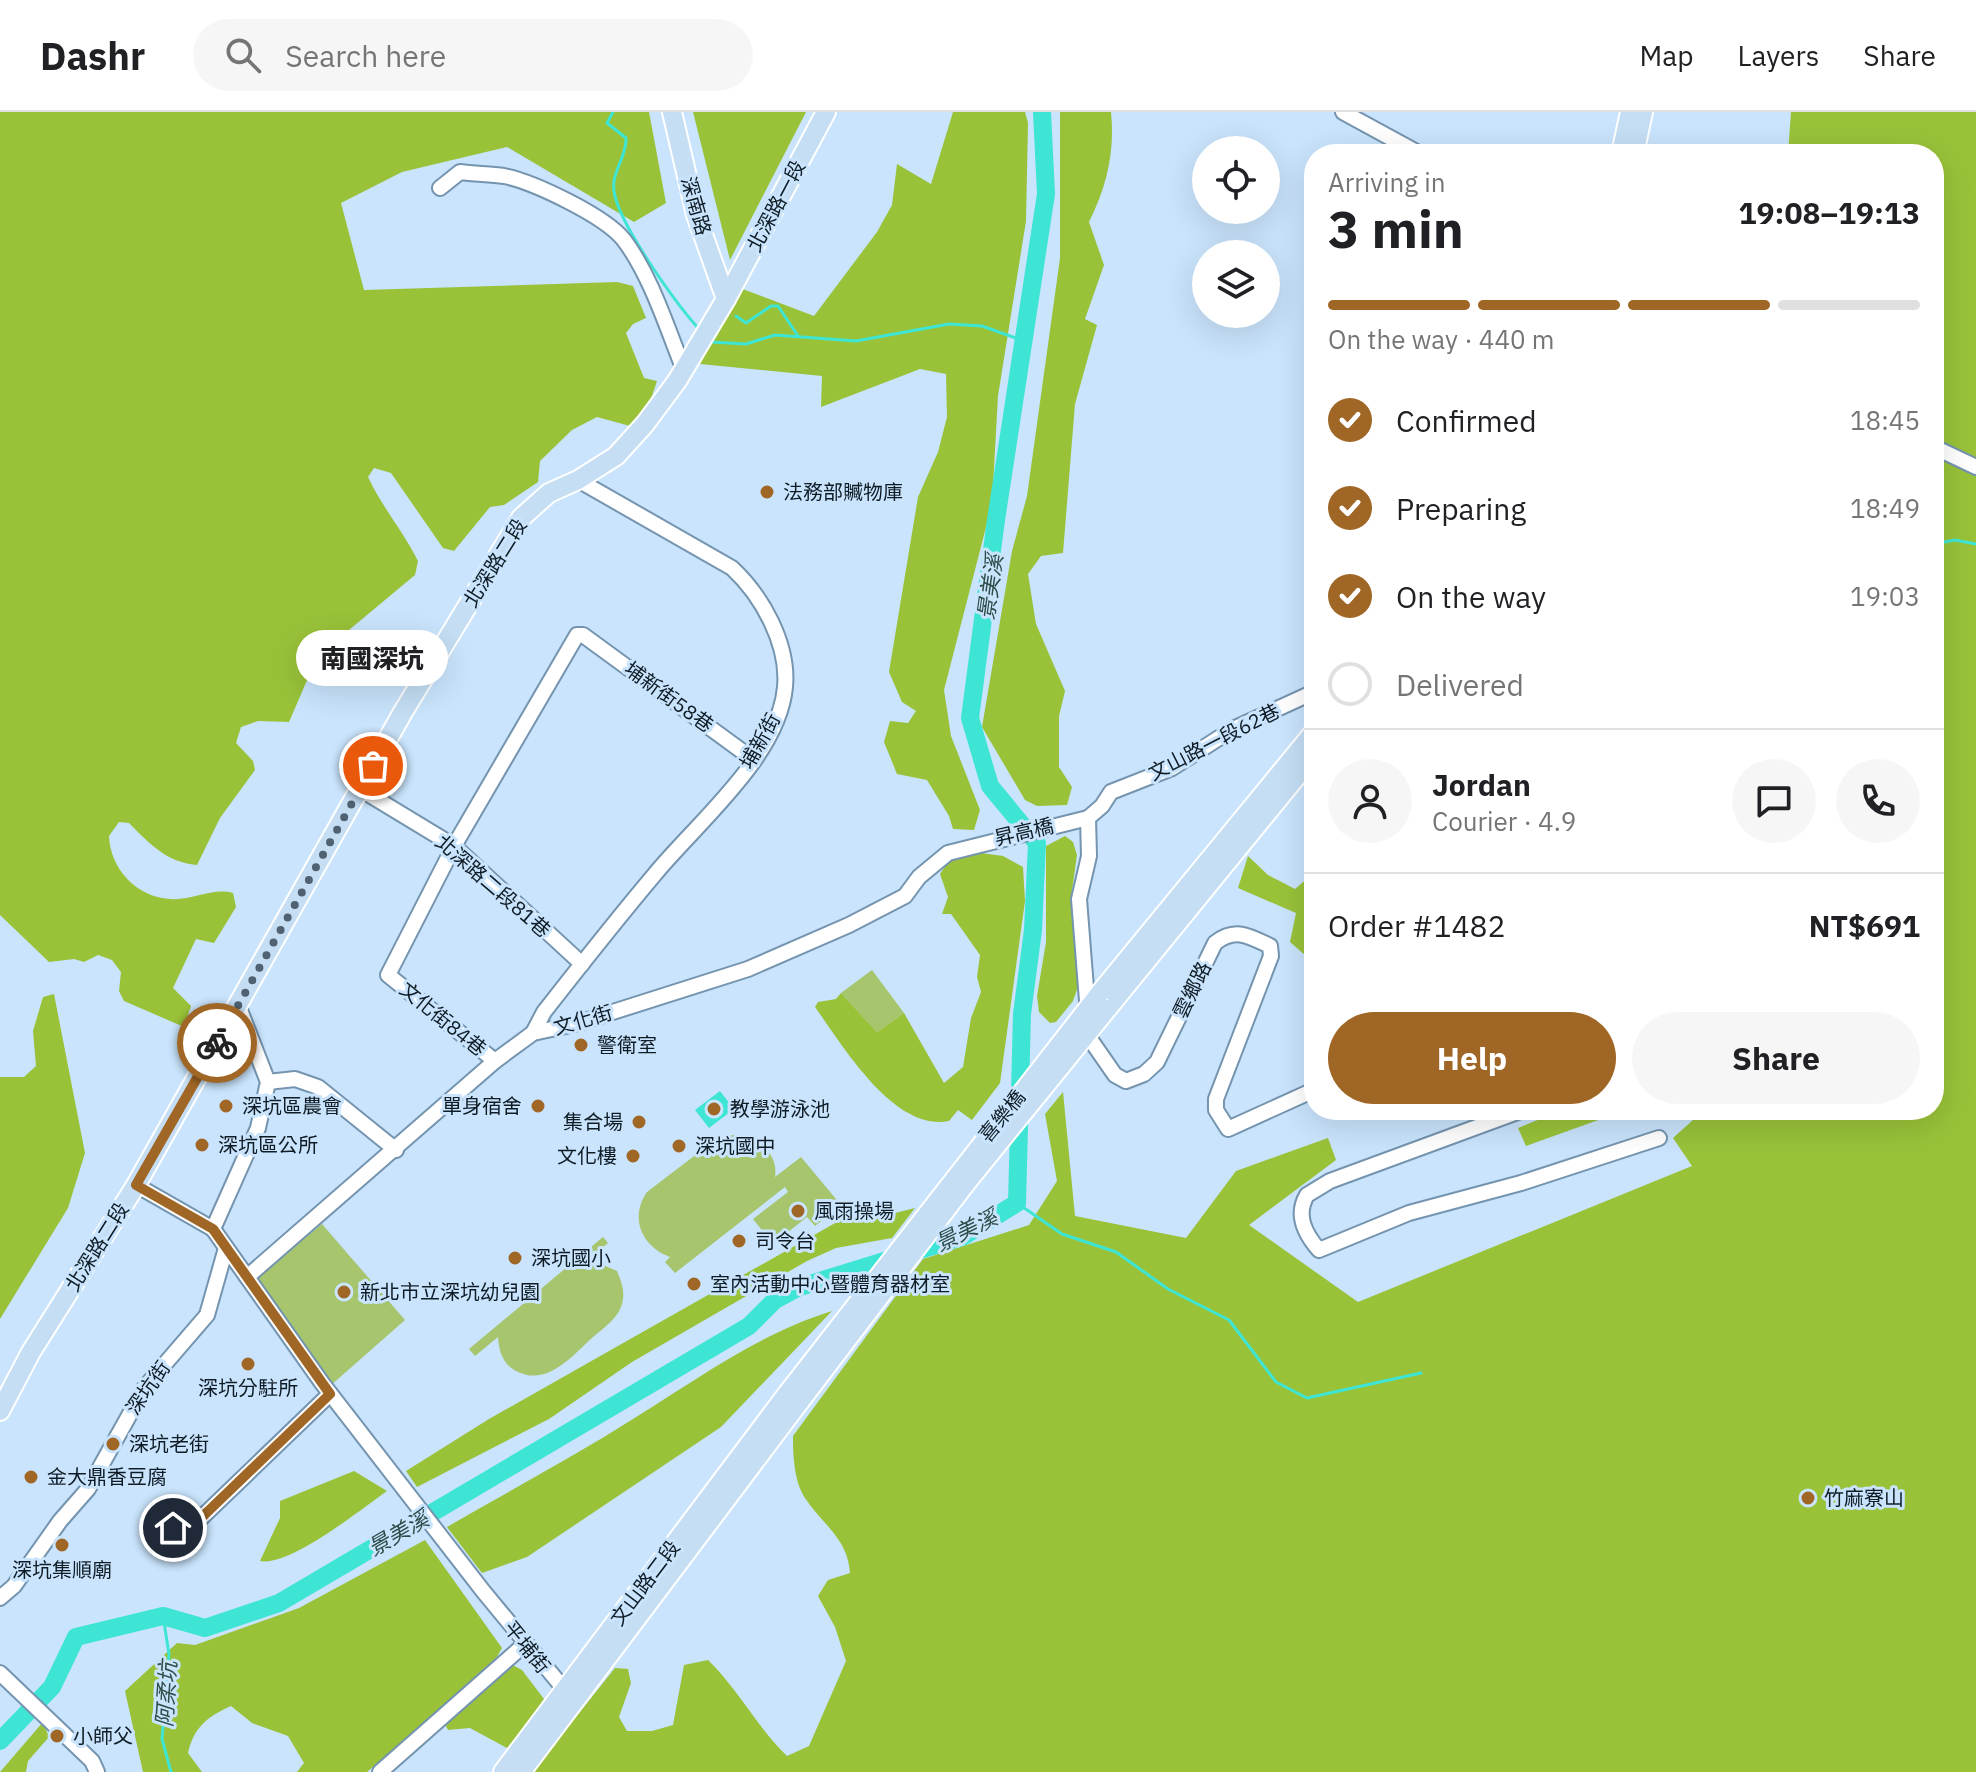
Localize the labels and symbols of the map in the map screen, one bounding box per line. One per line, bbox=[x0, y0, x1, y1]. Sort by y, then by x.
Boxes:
street label: 北深路一段 bbox=[740, 155, 811, 256]
street label: 深南路 bbox=[675, 173, 718, 238]
place label: 法務部贓物庫 bbox=[783, 478, 903, 505]
marker: 法務部贓物庫 bbox=[758, 483, 776, 501]
street label: 北深路二段 bbox=[457, 513, 533, 612]
water label: 景美溪 bbox=[971, 549, 1009, 622]
callout: 南國深坑 bbox=[297, 630, 449, 686]
street label: 埔新街58巷 bbox=[619, 655, 719, 738]
street label: 文山路一段62巷 bbox=[1143, 697, 1284, 786]
street label: 埔新街 bbox=[733, 708, 786, 774]
pin bbox=[339, 732, 407, 800]
street label: 昇高橋 bbox=[992, 812, 1056, 851]
street label: 北深路二段81巷 bbox=[430, 828, 557, 943]
street label: 雲鄉路 bbox=[1166, 957, 1217, 1023]
street label: 文化街84巷 bbox=[394, 975, 492, 1062]
street label: 文化街 bbox=[550, 998, 615, 1041]
courier bbox=[177, 1003, 257, 1083]
place label: 警衛室 bbox=[597, 1031, 657, 1058]
marker: 警衛室 bbox=[572, 1036, 590, 1054]
street label: 喜樂橋 bbox=[972, 1084, 1031, 1147]
place label: 深坑區農會 bbox=[242, 1092, 342, 1119]
place label: 單身宿舍 bbox=[442, 1092, 522, 1119]
place label: 教學游泳池 bbox=[730, 1095, 830, 1122]
marker: 深坑區農會 bbox=[217, 1097, 235, 1115]
marker: 單身宿舍 bbox=[529, 1097, 547, 1115]
marker: 教學游泳池 bbox=[705, 1100, 723, 1118]
place label: 集合場 bbox=[563, 1108, 623, 1135]
marker: 集合場 bbox=[630, 1113, 648, 1131]
place label: 深坑區公所 bbox=[218, 1131, 318, 1158]
place label: 深坑國中 bbox=[695, 1132, 775, 1159]
marker: 深坑區公所 bbox=[193, 1136, 211, 1154]
marker: 深坑國中 bbox=[670, 1137, 688, 1155]
place label: 文化樓 bbox=[557, 1142, 617, 1169]
marker: 文化樓 bbox=[624, 1147, 642, 1165]
street label: 北深路二段 bbox=[59, 1197, 135, 1296]
place label: 風雨操場 bbox=[814, 1197, 894, 1224]
water label: 景美溪 bbox=[930, 1201, 1004, 1257]
marker: 風雨操場 bbox=[789, 1202, 807, 1220]
place label: 司令台 bbox=[755, 1227, 815, 1254]
marker: 司令台 bbox=[730, 1232, 748, 1250]
place label: 深坑國小 bbox=[531, 1244, 611, 1271]
marker: 深坑國小 bbox=[506, 1249, 524, 1267]
place label: 室內活動中心暨體育器材室 bbox=[710, 1270, 950, 1297]
marker: 室內活動中心暨體育器材室 bbox=[685, 1275, 703, 1293]
place label: 新北市立深坑幼兒園 bbox=[360, 1278, 540, 1305]
marker: 新北市立深坑幼兒園 bbox=[335, 1283, 353, 1301]
street label: 深坑街 bbox=[119, 1355, 176, 1420]
marker: 深坑分駐所 bbox=[239, 1355, 257, 1373]
place label: 深坑分駐所 bbox=[198, 1374, 298, 1401]
place label: 深坑老街 bbox=[129, 1430, 209, 1457]
marker: 深坑老街 bbox=[104, 1435, 122, 1453]
place label: 金大鼎香豆腐 bbox=[47, 1463, 167, 1490]
marker: 金大鼎香豆腐 bbox=[22, 1468, 40, 1486]
place label: 竹麻寮山 bbox=[1824, 1484, 1904, 1511]
marker: 竹麻寮山 bbox=[1799, 1489, 1817, 1507]
pin bbox=[139, 1494, 207, 1562]
water label: 景美溪 bbox=[362, 1502, 436, 1562]
street label: 文山路二段 bbox=[604, 1535, 685, 1631]
marker: 深坑集順廟 bbox=[53, 1536, 71, 1554]
place label: 深坑集順廟 bbox=[12, 1556, 112, 1583]
street label: 平埔街 bbox=[498, 1615, 557, 1678]
water label: 阿柔坑 bbox=[149, 1657, 182, 1728]
place label: 小師父 bbox=[73, 1722, 133, 1749]
marker: 小師父 bbox=[48, 1727, 66, 1745]

